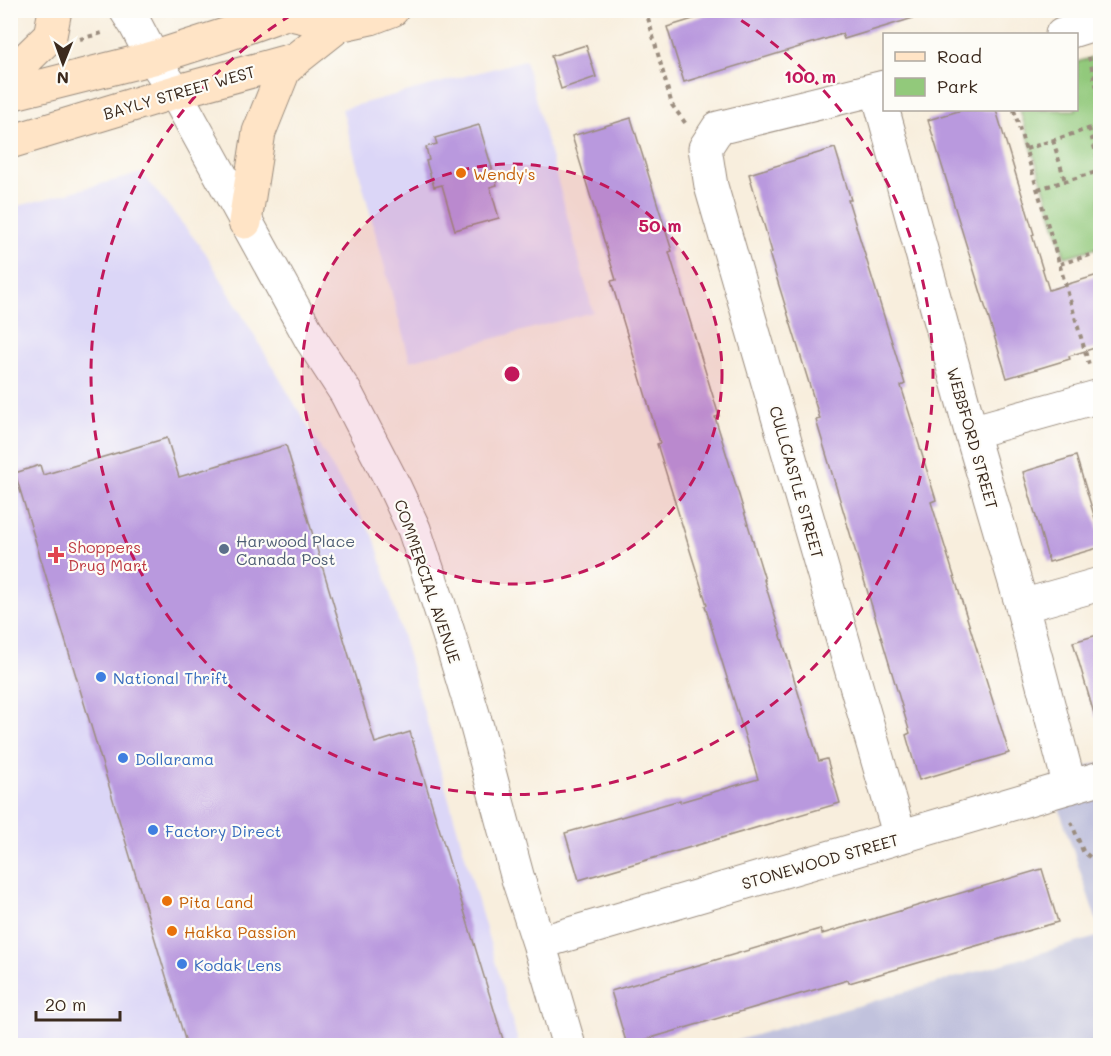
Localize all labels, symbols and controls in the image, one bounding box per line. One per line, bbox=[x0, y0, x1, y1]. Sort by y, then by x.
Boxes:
north arrow bbox=[33, 33, 93, 93]
legend bbox=[883, 33, 1078, 111]
text: Road bbox=[937, 44, 982, 68]
street label: BAYLY STREET WEST bbox=[101, 60, 258, 124]
text: 100 m bbox=[784, 64, 836, 88]
text: N bbox=[56, 68, 69, 89]
text: Park bbox=[937, 74, 978, 98]
place label: Wendy's bbox=[473, 163, 536, 184]
marker: Wendy's bbox=[454, 166, 468, 180]
text: 50 m bbox=[639, 213, 681, 237]
centre of rings bbox=[502, 364, 522, 384]
street label: WEBBFORD STREET bbox=[943, 365, 1003, 511]
street label: CULLCASTLE STREET bbox=[765, 403, 829, 561]
street label: COMMERCIAL AVENUE bbox=[390, 496, 466, 666]
place label: Harwood Place Canada Post bbox=[236, 530, 355, 569]
place label: Shoppers Drug Mart bbox=[68, 536, 148, 575]
marker: Harwood Place Canada Post bbox=[217, 542, 231, 556]
marker: Shoppers Drug Mart bbox=[49, 548, 63, 562]
place label: National Thrift bbox=[113, 667, 228, 688]
marker: National Thrift bbox=[94, 670, 108, 684]
place label: Dollarama bbox=[135, 748, 214, 769]
marker: Dollarama bbox=[116, 751, 130, 765]
place label: Factory Direct bbox=[165, 820, 282, 841]
marker: Factory Direct bbox=[146, 823, 160, 837]
street label: STONEWOOD STREET bbox=[739, 828, 901, 893]
place label: Pita Land bbox=[179, 891, 253, 912]
marker: Pita Land bbox=[160, 894, 174, 908]
place label: Hakka Passion bbox=[184, 921, 296, 942]
marker: Hakka Passion bbox=[165, 924, 179, 938]
place label: Kodak Lens bbox=[194, 954, 282, 975]
marker: Kodak Lens bbox=[175, 957, 189, 971]
scale bar bbox=[36, 984, 120, 1022]
text: 20 m bbox=[45, 992, 86, 1016]

